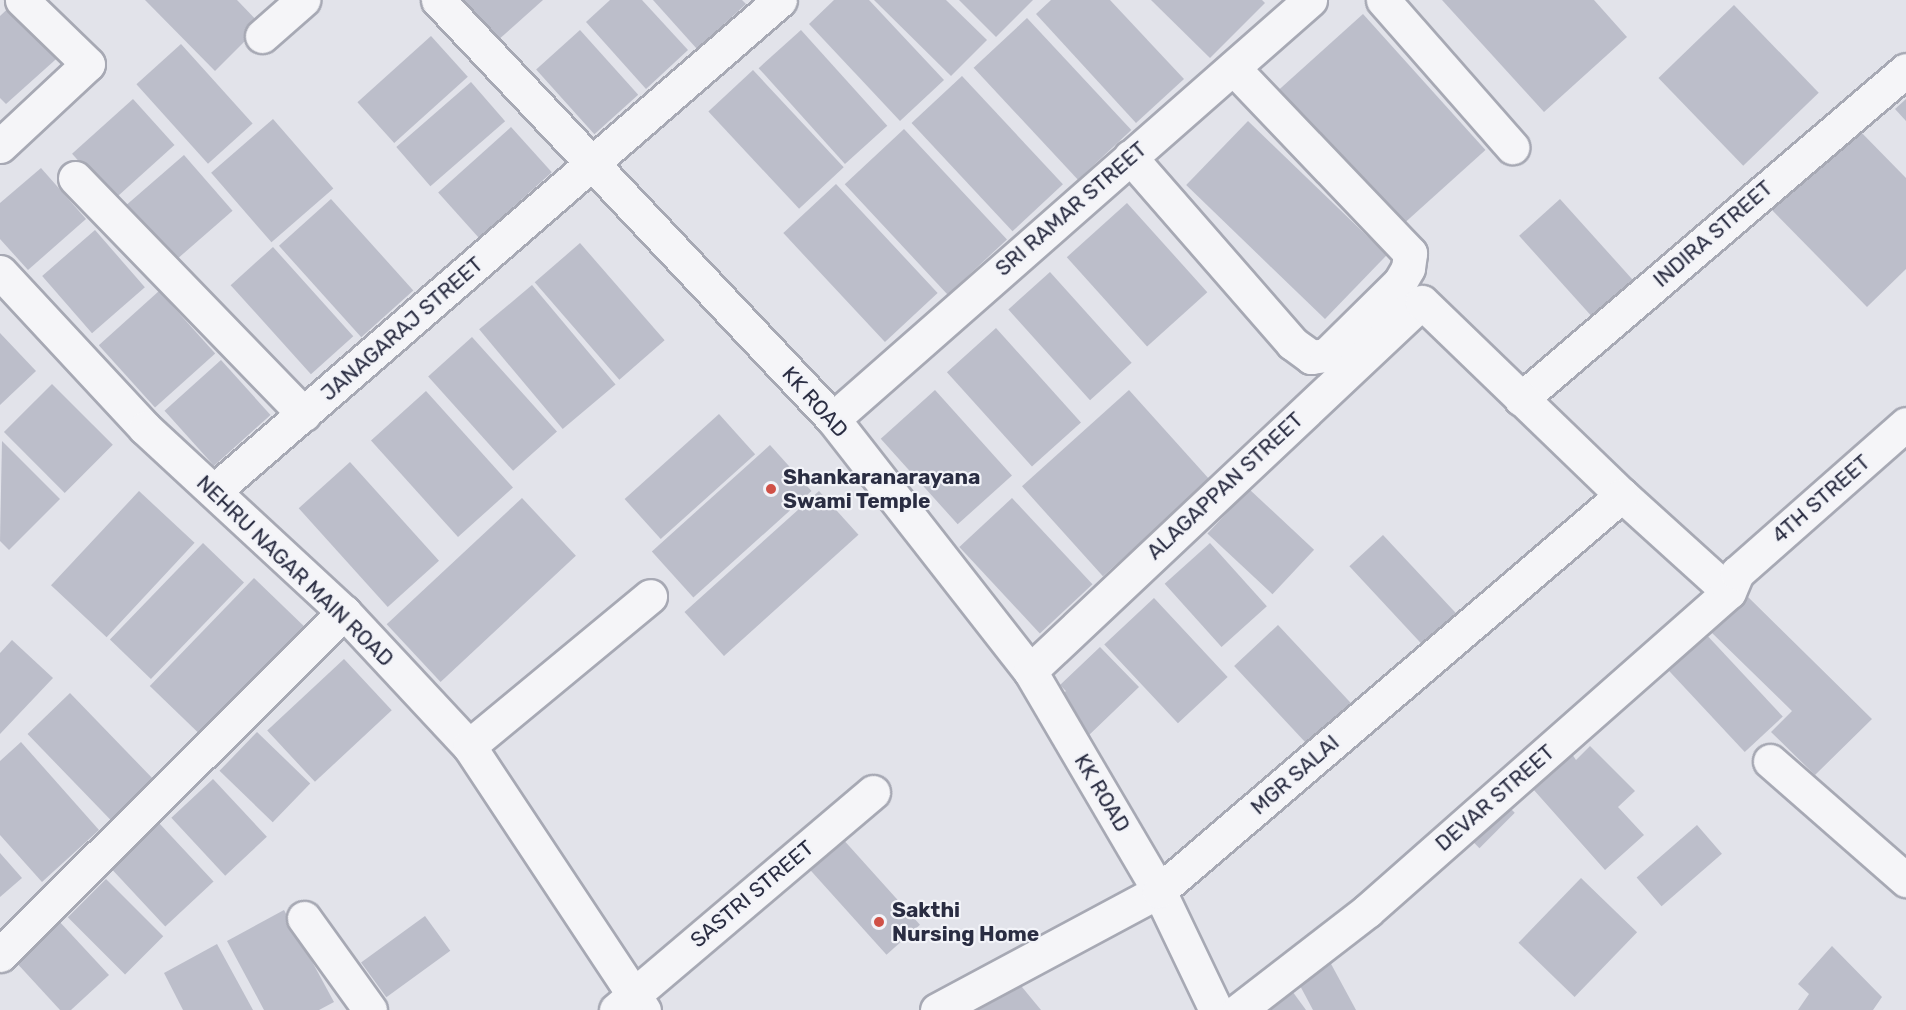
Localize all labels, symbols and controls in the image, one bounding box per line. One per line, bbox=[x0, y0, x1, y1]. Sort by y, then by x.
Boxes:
street label: SRI RAMAR STREET bbox=[990, 137, 1152, 281]
street label: INDIRA STREET bbox=[1648, 175, 1778, 293]
street label: JANAGARAJ STREET bbox=[316, 252, 488, 406]
street label: KK ROAD bbox=[777, 361, 853, 443]
street label: ALAGAPPAN STREET bbox=[1142, 407, 1308, 565]
street label: 4TH STREET bbox=[1767, 450, 1875, 548]
place label: Shankaranarayana Swami Temple bbox=[783, 464, 980, 514]
street label: NEHRU NAGAR MAIN ROAD bbox=[191, 470, 399, 672]
marker: Shankaranarayana Swami Temple bbox=[764, 482, 778, 496]
street label: MGR SALAI bbox=[1246, 730, 1344, 820]
street label: DEVAR STREET bbox=[1430, 740, 1560, 856]
street label: KK ROAD bbox=[1069, 749, 1135, 837]
street label: SASTRI STREET bbox=[685, 835, 819, 953]
place label: Sakthi Nursing Home bbox=[892, 897, 1039, 947]
marker: Sakthi Nursing Home bbox=[870, 913, 888, 931]

